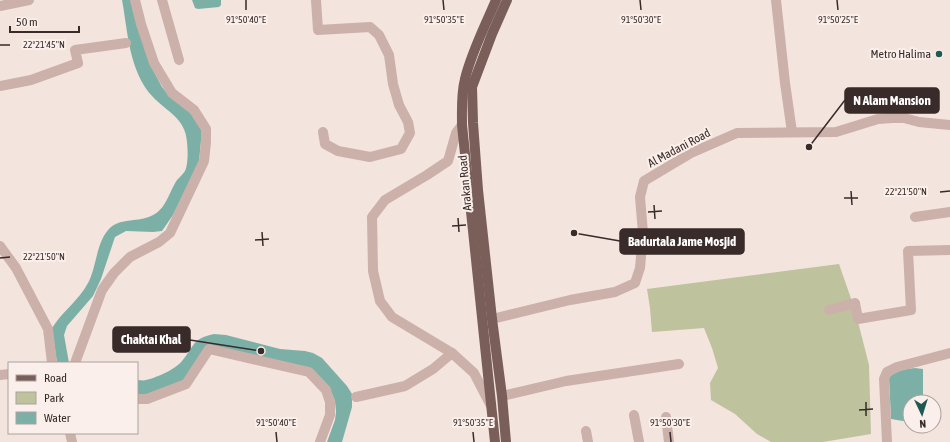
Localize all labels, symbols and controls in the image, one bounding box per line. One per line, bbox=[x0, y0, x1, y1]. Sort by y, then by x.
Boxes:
scale bar bbox=[10, 8, 79, 34]
text: 91°50'40"E bbox=[226, 14, 267, 25]
text: 91°50'35"E bbox=[424, 14, 465, 25]
text: 91°50'30"E bbox=[621, 14, 662, 25]
text: 91°50'25"E bbox=[818, 14, 859, 25]
text: 50 m bbox=[16, 15, 38, 29]
text: 22°21'45"N bbox=[23, 39, 65, 50]
place label: Metro Halima bbox=[871, 47, 931, 61]
marker: Metro Halima bbox=[934, 49, 944, 59]
callout: N Alam Mansion bbox=[845, 88, 939, 113]
text: N Alam Mansion bbox=[853, 93, 931, 108]
street label: Al Madani Road bbox=[645, 126, 713, 170]
street label: Arakan Road bbox=[456, 154, 474, 212]
text: 22°21'50"N bbox=[885, 186, 927, 197]
callout: Badurtala Jame Mosjid bbox=[620, 229, 744, 254]
text: Badurtala Jame Mosjid bbox=[628, 234, 736, 249]
text: 22°21'50"N bbox=[23, 251, 65, 262]
callout: Chaktai Khal bbox=[113, 327, 190, 352]
text: Chaktai Khal bbox=[121, 332, 182, 347]
legend bbox=[8, 362, 138, 434]
text: Road bbox=[44, 371, 67, 385]
text: Park bbox=[44, 391, 65, 405]
north arrow bbox=[902, 394, 942, 434]
text: Water bbox=[44, 411, 71, 425]
text: 91°50'40"E bbox=[256, 417, 297, 428]
text: 91°50'35"E bbox=[453, 417, 494, 428]
text: 91°50'30"E bbox=[650, 417, 691, 428]
text: N bbox=[919, 418, 926, 430]

